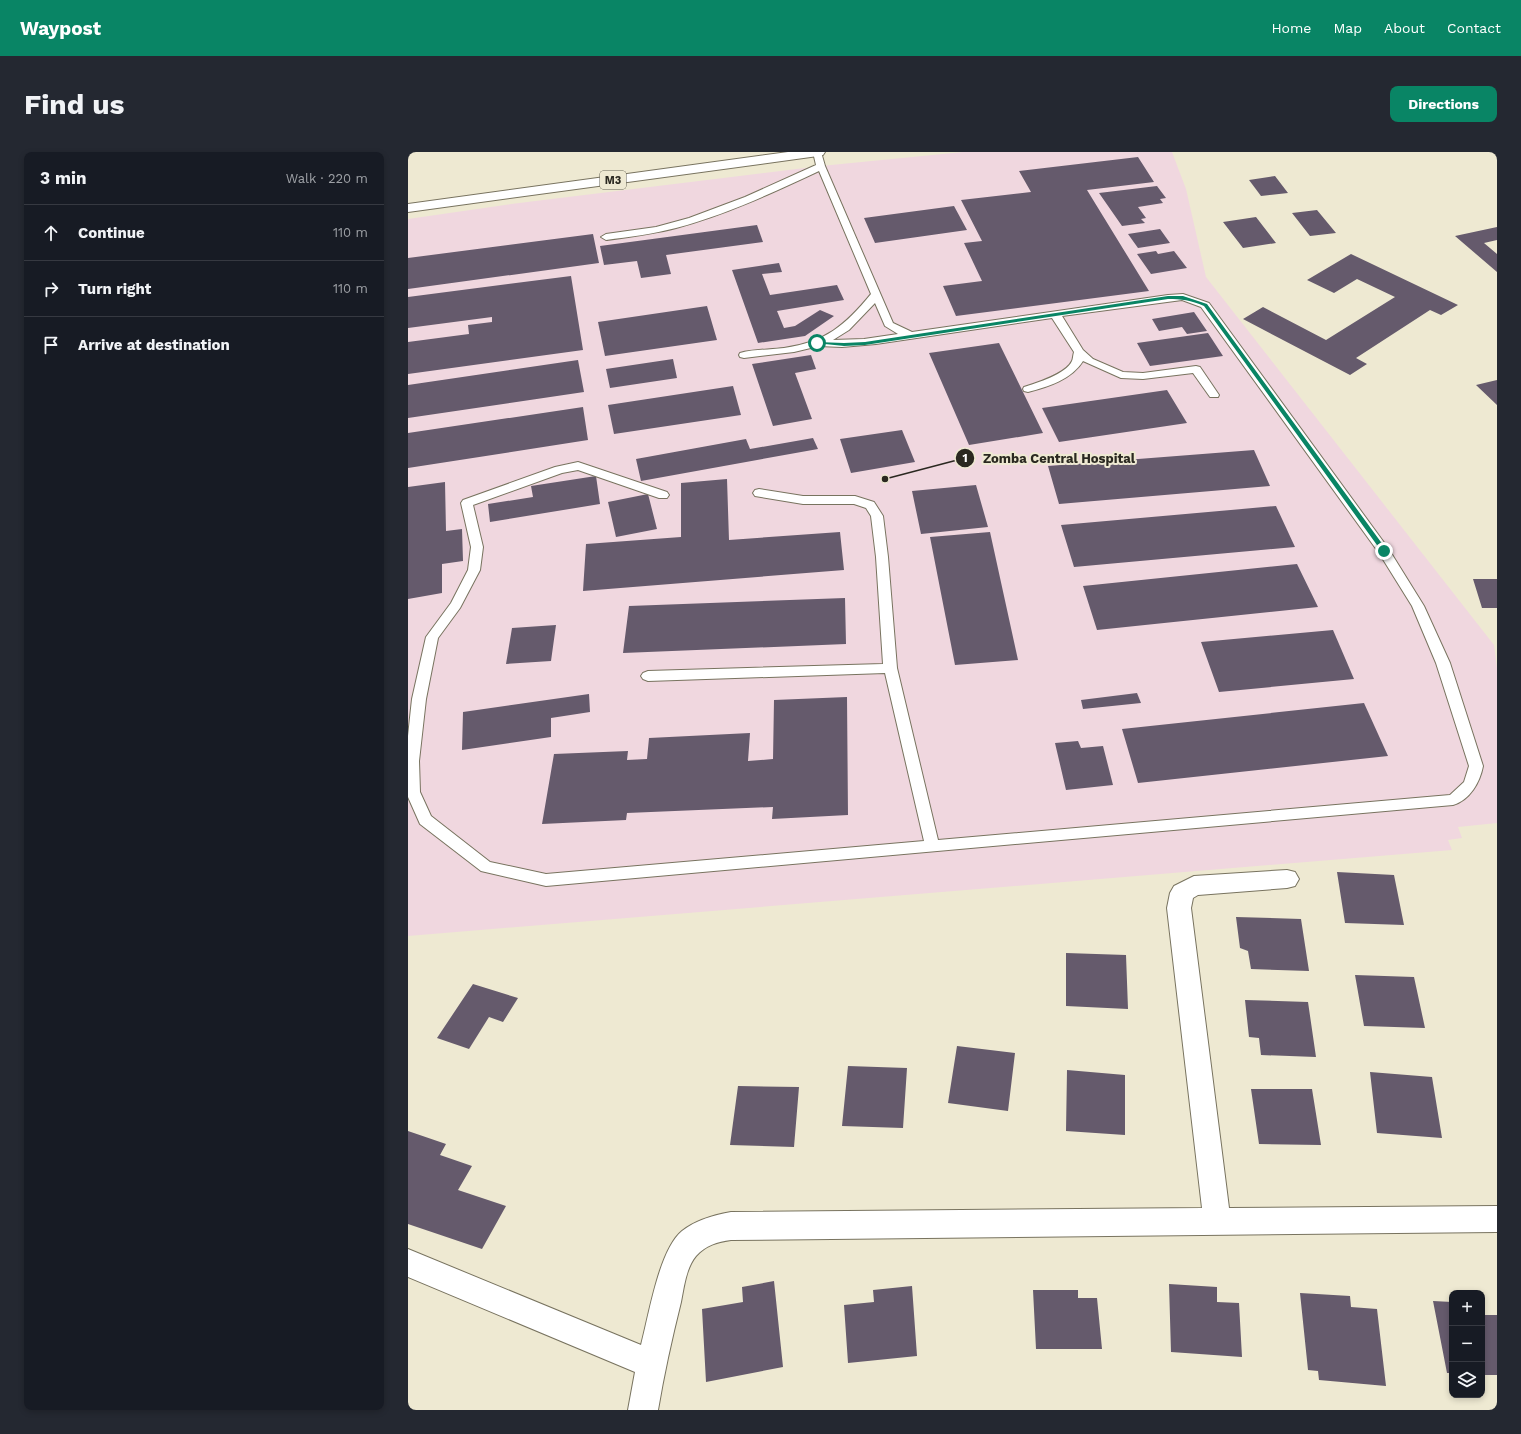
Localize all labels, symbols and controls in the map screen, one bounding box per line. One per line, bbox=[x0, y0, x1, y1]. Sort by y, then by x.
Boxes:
text: Waypost bbox=[20, 17, 101, 40]
text: Home bbox=[1271, 20, 1311, 36]
text: Map bbox=[1333, 20, 1362, 36]
text: About bbox=[1384, 20, 1425, 36]
text: Contact bbox=[1447, 20, 1501, 36]
button: Directions bbox=[1390, 86, 1497, 122]
text: Find us bbox=[24, 88, 124, 121]
text: 3 min bbox=[40, 168, 86, 188]
text: Walk · 220 m bbox=[286, 171, 368, 186]
road number: M3 bbox=[600, 171, 626, 189]
icon: ahead bbox=[40, 222, 62, 244]
text: Continue bbox=[78, 224, 145, 242]
text: 110 m bbox=[333, 225, 368, 240]
icon: right bbox=[40, 278, 62, 300]
text: Turn right bbox=[78, 280, 151, 298]
text: 110 m bbox=[333, 281, 368, 296]
icon: arrive bbox=[40, 334, 62, 356]
route start bbox=[808, 334, 826, 352]
text: Arrive at destination bbox=[78, 336, 230, 354]
callout: Zomba Central Hospital bbox=[955, 446, 1143, 471]
text: 1 bbox=[962, 451, 968, 465]
text: Zomba Central Hospital bbox=[983, 451, 1136, 466]
route end bbox=[1375, 542, 1393, 560]
map controls bbox=[1449, 1290, 1485, 1398]
button: + bbox=[1449, 1290, 1485, 1326]
button: − bbox=[1449, 1326, 1485, 1362]
button: layers bbox=[1449, 1362, 1485, 1398]

